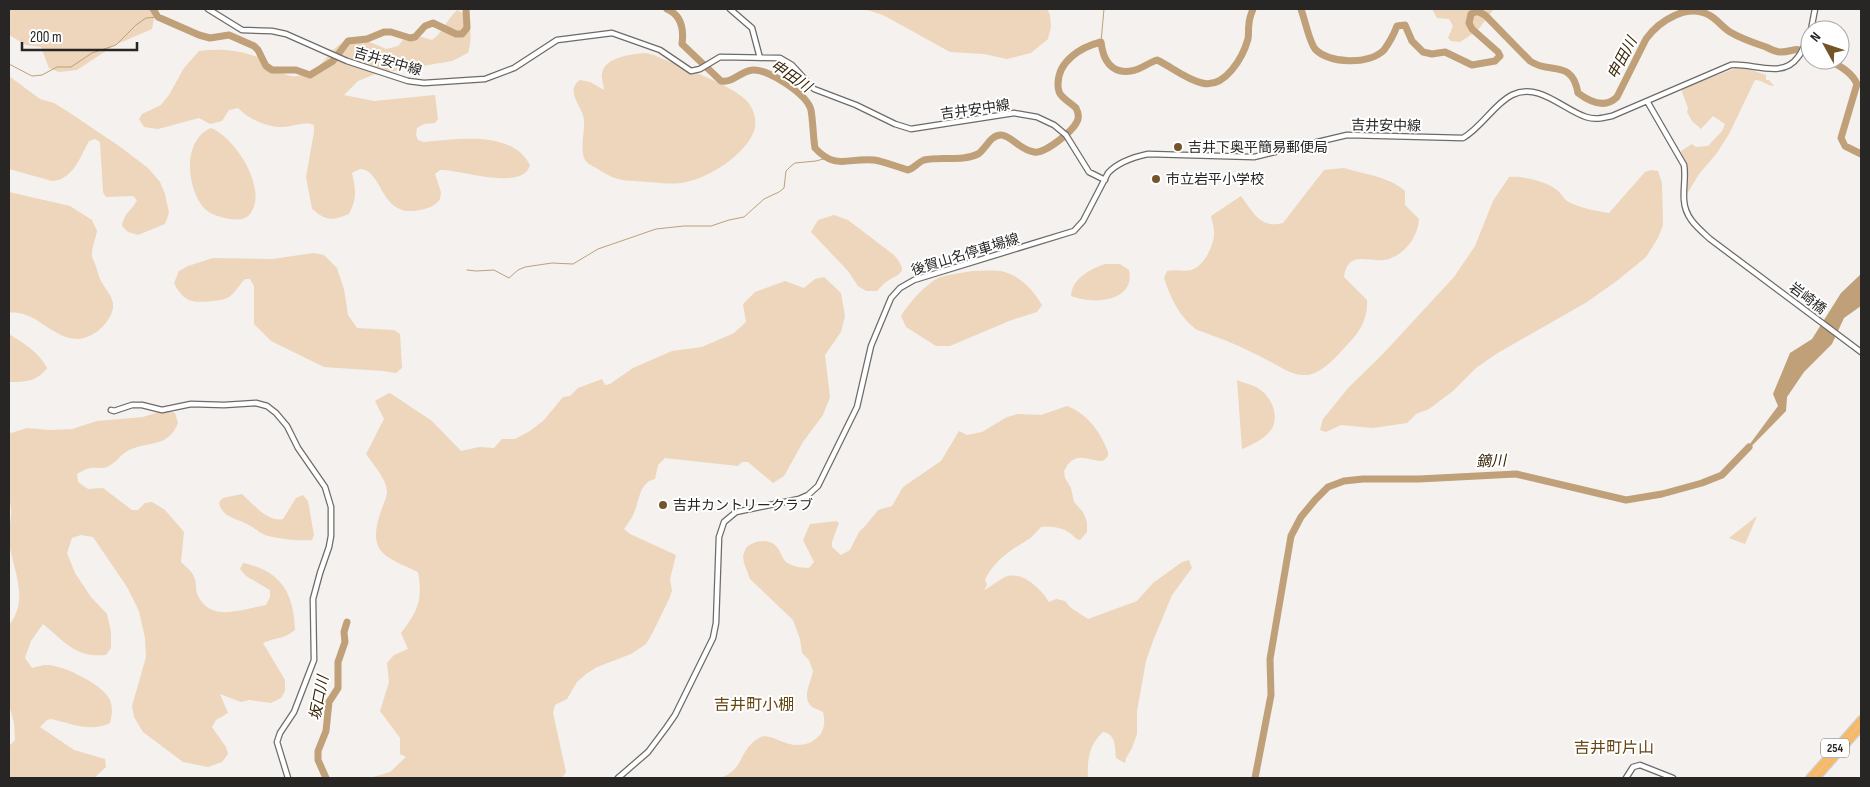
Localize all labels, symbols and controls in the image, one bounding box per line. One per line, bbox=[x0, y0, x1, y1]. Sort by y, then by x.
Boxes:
scale bar bbox=[22, 20, 138, 52]
north arrow bbox=[1800, 20, 1850, 70]
text: 200 m bbox=[30, 28, 62, 47]
text: N bbox=[1807, 29, 1824, 45]
water label: 申田川 bbox=[1603, 32, 1642, 83]
street label: 吉井安中線 bbox=[352, 44, 424, 79]
water label: 申田川 bbox=[767, 56, 816, 98]
street label: 吉井安中線 bbox=[939, 96, 1011, 123]
street label: 吉井安中線 bbox=[1351, 116, 1421, 135]
place label: 吉井下奥平簡易郵便局 bbox=[1188, 139, 1328, 156]
marker: 吉井下奥平簡易郵便局 bbox=[1172, 141, 1184, 153]
place label: 市立岩平小学校 bbox=[1166, 171, 1264, 188]
marker: 市立岩平小学校 bbox=[1150, 173, 1162, 185]
street label: 後賀山名停車場線 bbox=[909, 230, 1021, 279]
street label: 岩崎橋 bbox=[1786, 279, 1830, 318]
water label: 鏑川 bbox=[1476, 451, 1508, 472]
place label: 吉井カントリークラブ bbox=[673, 497, 813, 514]
marker: 吉井カントリークラブ bbox=[657, 499, 669, 511]
water label: 坂口川 bbox=[306, 672, 333, 722]
district label: 吉井町小棚 bbox=[714, 696, 794, 715]
road number: 254 bbox=[1821, 738, 1849, 758]
district label: 吉井町片山 bbox=[1574, 739, 1654, 758]

